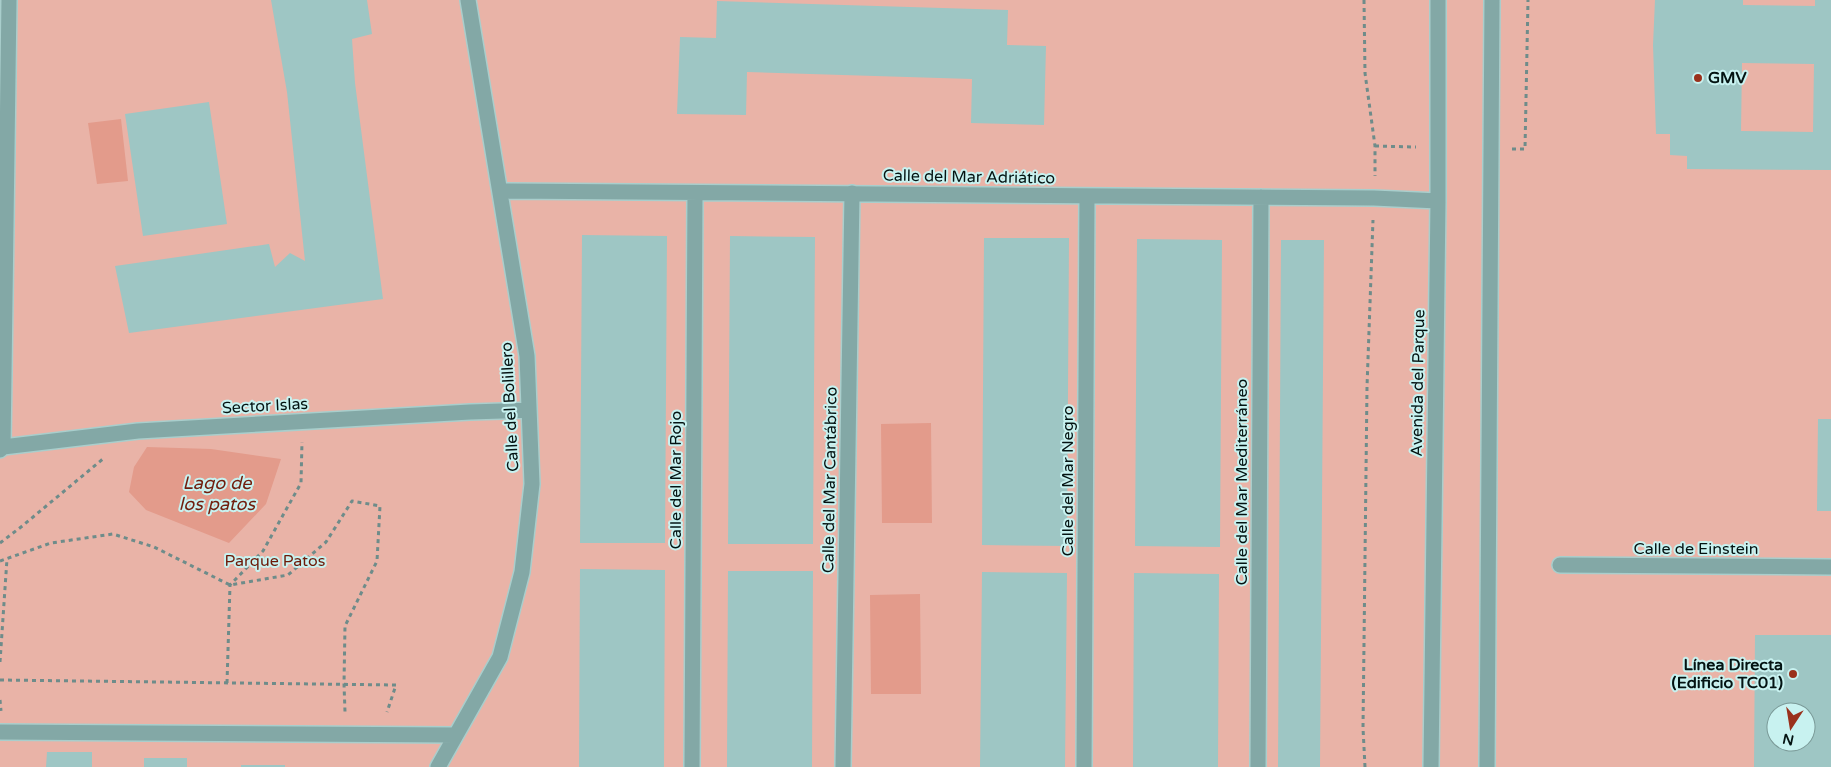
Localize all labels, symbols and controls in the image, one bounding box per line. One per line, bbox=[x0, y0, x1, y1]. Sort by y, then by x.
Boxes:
place label: GMV bbox=[1708, 68, 1748, 88]
marker: GMV bbox=[1692, 72, 1704, 84]
street label: Calle del Mar Adriático bbox=[883, 165, 1055, 189]
street label: Avenida del Parque bbox=[1407, 309, 1429, 457]
street label: Calle del Bolillero bbox=[497, 342, 523, 472]
street label: Calle del Mar Mediterráneo bbox=[1232, 379, 1252, 585]
street label: Calle del Mar Cantábrico bbox=[818, 387, 842, 573]
street label: Sector Islas bbox=[221, 394, 309, 418]
street label: Calle del Mar Negro bbox=[1058, 406, 1078, 556]
street label: Calle del Mar Rojo bbox=[666, 411, 686, 549]
water label: Lago de los patos bbox=[179, 472, 257, 515]
street label: Calle de Einstein bbox=[1634, 539, 1758, 559]
park label: Parque Patos bbox=[225, 551, 325, 571]
place label: Línea Directa (Edificio TC01) bbox=[1672, 655, 1783, 693]
marker: Línea Directa (Edificio TC01) bbox=[1787, 668, 1799, 680]
north arrow bbox=[1766, 702, 1816, 752]
text: N bbox=[1781, 730, 1796, 749]

